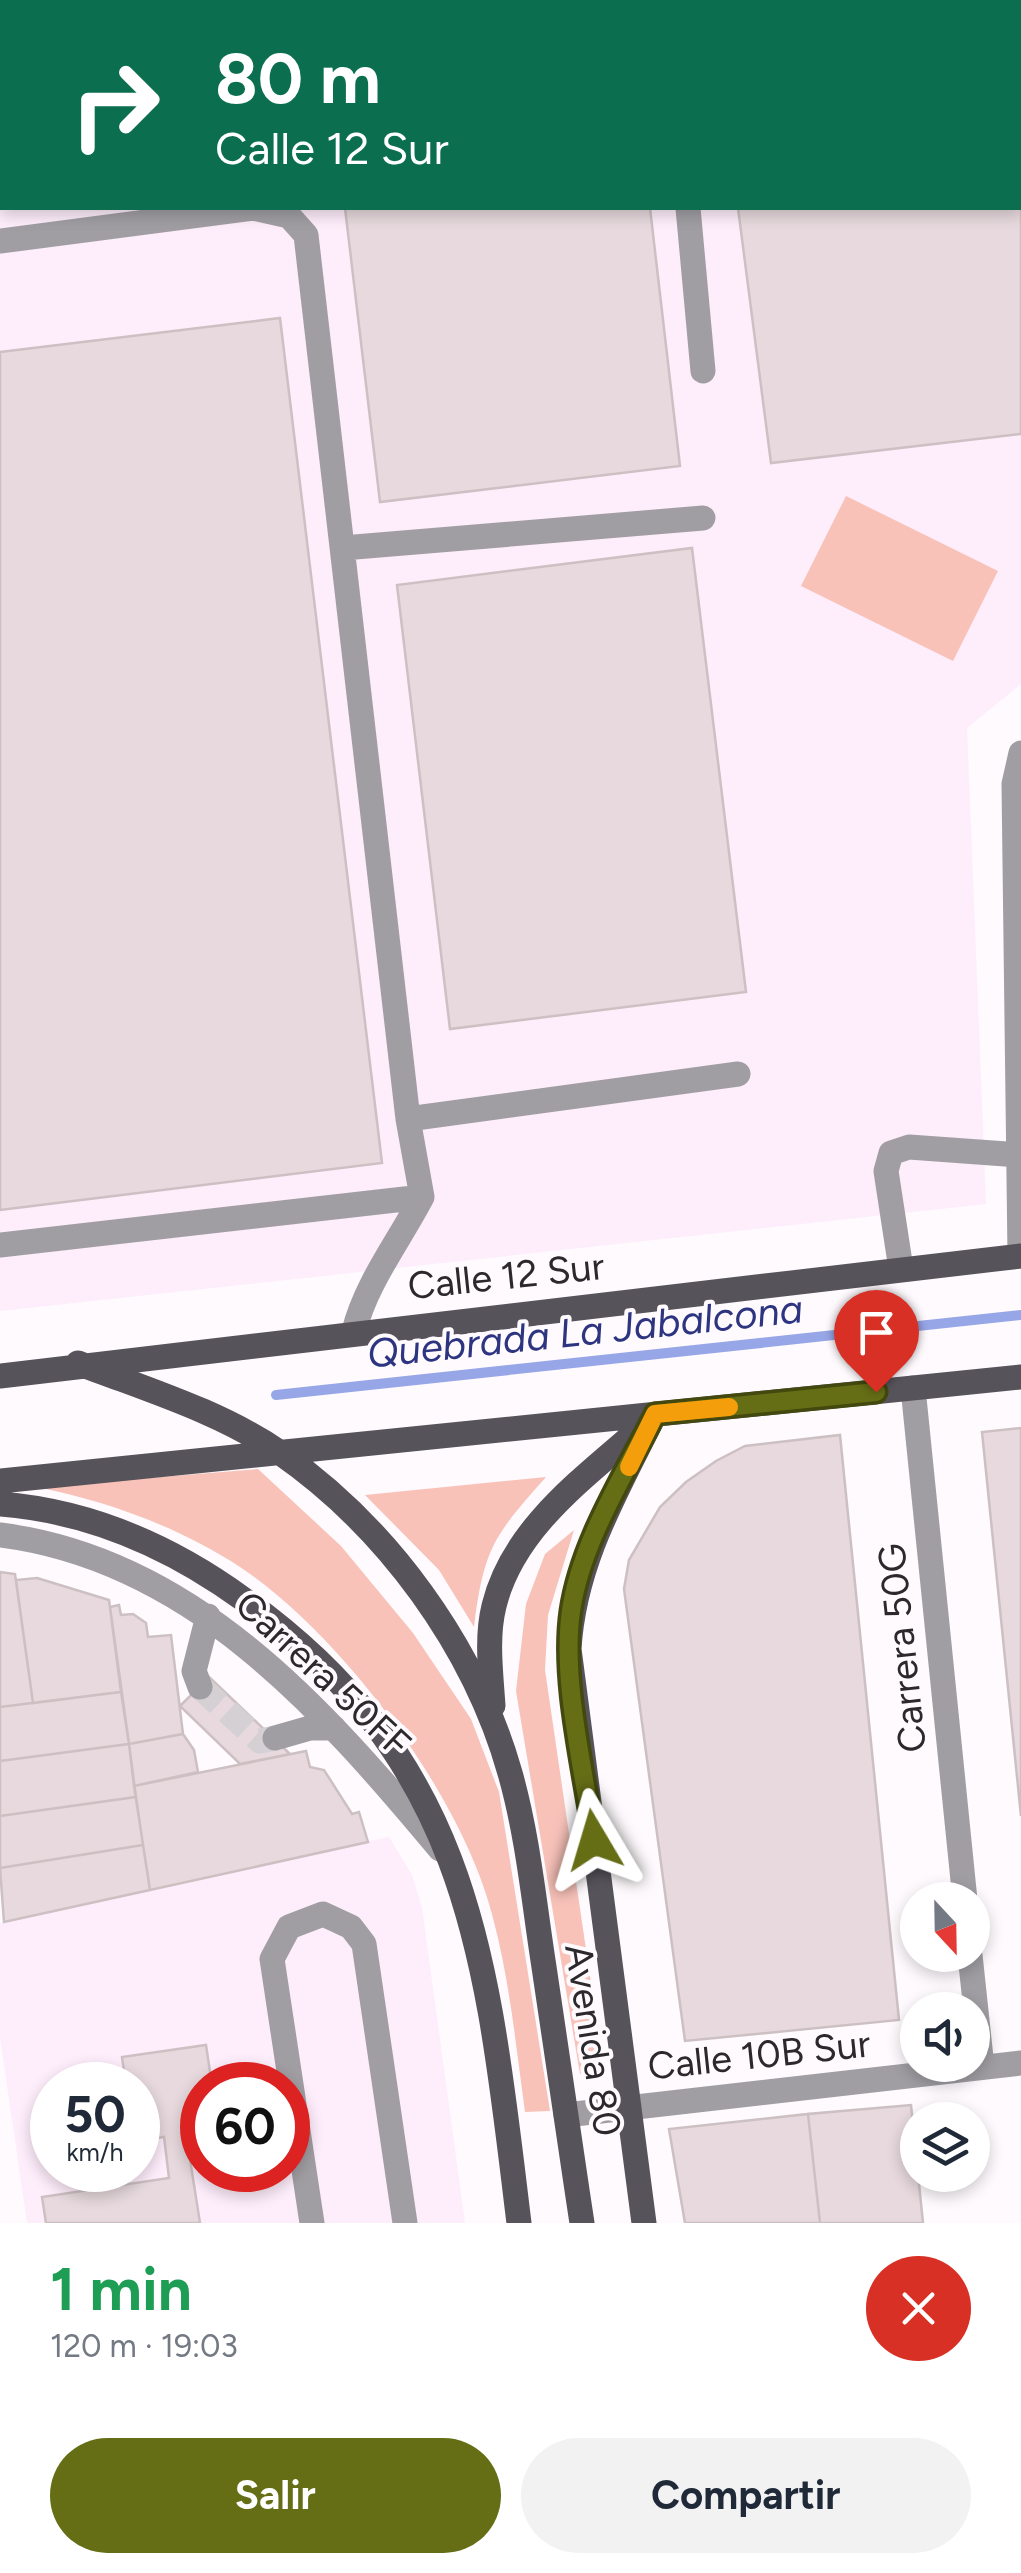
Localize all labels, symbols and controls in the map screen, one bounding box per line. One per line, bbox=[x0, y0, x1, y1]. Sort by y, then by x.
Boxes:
text: 80 m bbox=[215, 36, 381, 121]
icon: right bbox=[50, 40, 180, 170]
text: Calle 12 Sur bbox=[215, 121, 449, 175]
street label: Calle 12 Sur bbox=[405, 1243, 607, 1309]
water label: Quebrada La Jabalcona bbox=[365, 1284, 805, 1378]
pin bbox=[834, 1290, 919, 1393]
icon: arrive bbox=[849, 1305, 904, 1360]
street label: Carrera 50G bbox=[868, 1541, 936, 1755]
street label: Carrera 50FF bbox=[226, 1581, 420, 1767]
position arrow bbox=[542, 1788, 646, 1892]
north arrow bbox=[900, 1882, 990, 1972]
map controls bbox=[900, 1882, 990, 2192]
street label: Avenida 80 bbox=[555, 1941, 631, 2139]
button: sound bbox=[900, 1992, 990, 2082]
street label: Calle 10B Sur bbox=[645, 2020, 873, 2090]
speed limit sign: 60 bbox=[180, 2062, 310, 2192]
text: 50 bbox=[64, 2084, 126, 2145]
button: layers bbox=[900, 2102, 990, 2192]
text: km/h bbox=[66, 2137, 124, 2167]
text: 1 min bbox=[50, 2253, 192, 2325]
button: close bbox=[866, 2256, 971, 2361]
text: 120 m · 19:03 bbox=[50, 2327, 238, 2365]
button: Salir bbox=[50, 2438, 501, 2553]
button: Compartir bbox=[521, 2438, 971, 2553]

